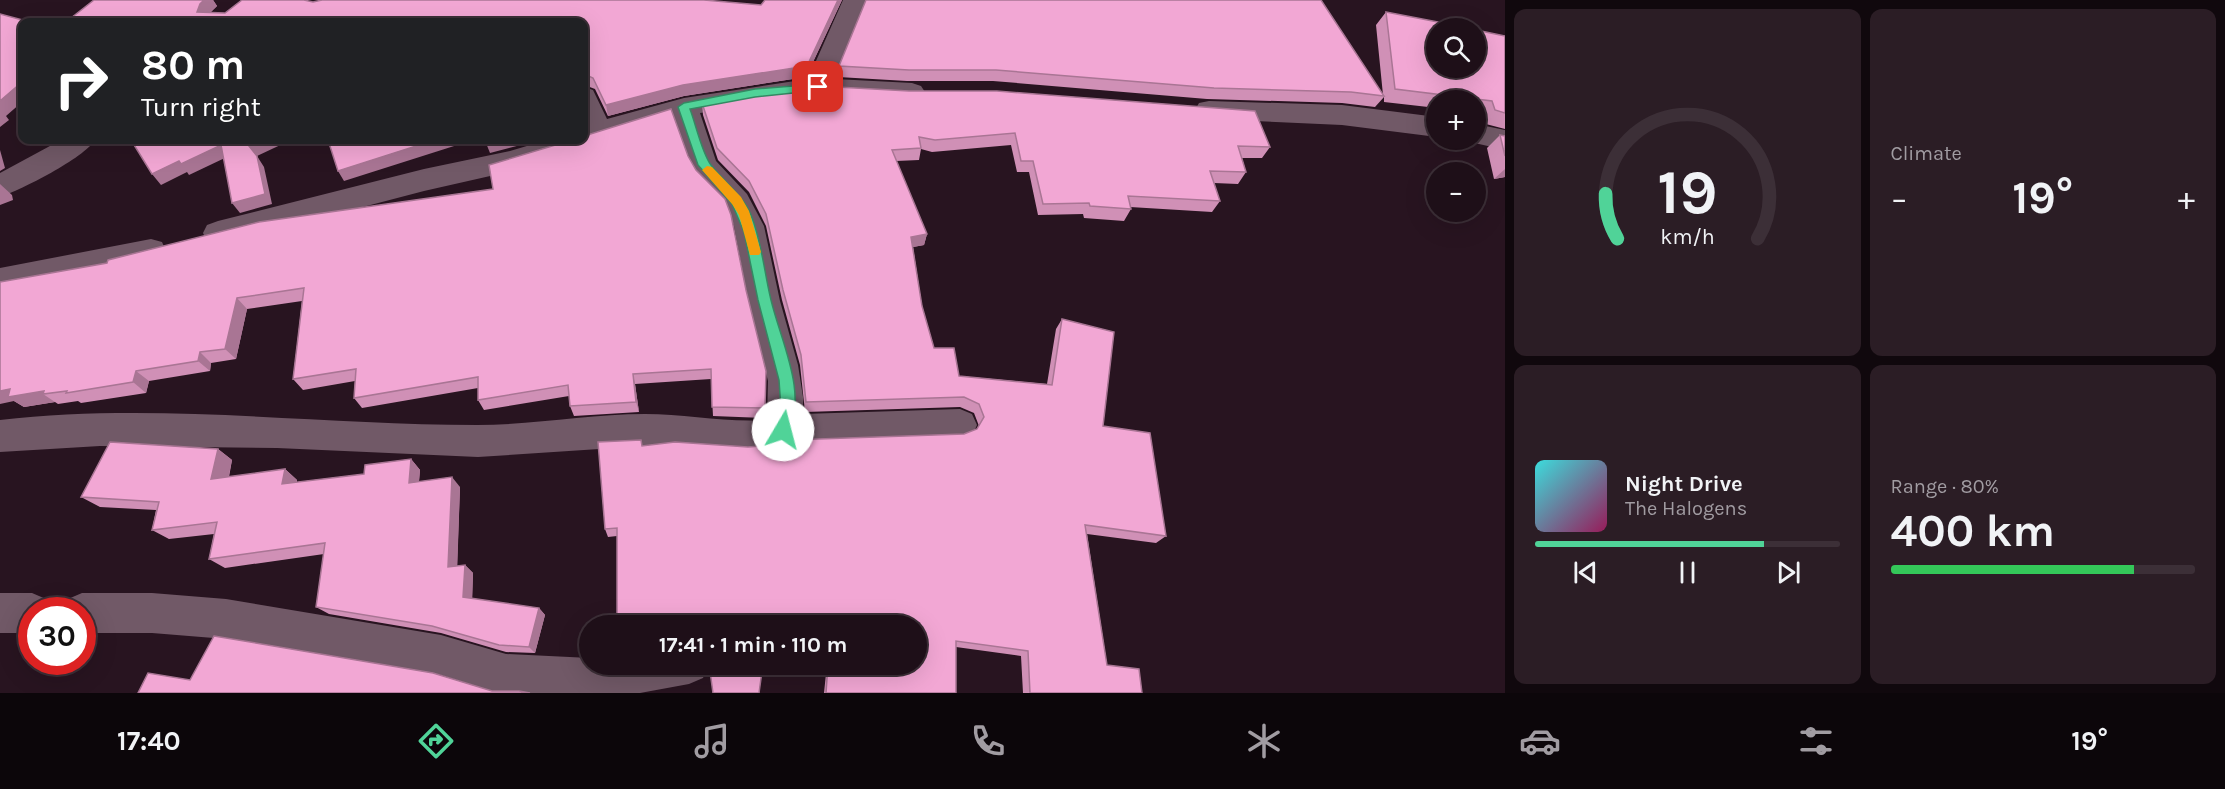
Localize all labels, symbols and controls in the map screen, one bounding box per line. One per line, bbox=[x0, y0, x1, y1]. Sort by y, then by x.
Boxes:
map controls bbox=[1426, 18, 1486, 222]
button: search bbox=[1426, 18, 1486, 78]
text: 80 m bbox=[141, 40, 245, 90]
icon: right bbox=[42, 42, 120, 120]
pin bbox=[792, 61, 843, 112]
icon: arrive bbox=[801, 70, 834, 103]
button: + bbox=[1426, 90, 1486, 150]
text: Turn right bbox=[141, 91, 261, 123]
text: Climate bbox=[1891, 142, 1962, 165]
text: 19 bbox=[1657, 156, 1717, 229]
button: − bbox=[1426, 162, 1486, 222]
text: 19° bbox=[2012, 172, 2073, 224]
text: − bbox=[1891, 179, 1908, 217]
text: + bbox=[2178, 179, 2195, 217]
text: km/h bbox=[1660, 225, 1714, 250]
position arrow bbox=[751, 398, 815, 462]
text: Night Drive bbox=[1625, 471, 1743, 497]
text: Range · 80% bbox=[1891, 475, 1999, 498]
text: The Halogens bbox=[1625, 497, 1747, 520]
text: 400 km bbox=[1891, 505, 2055, 557]
icon: previous bbox=[1569, 556, 1602, 589]
icon: pause bbox=[1671, 556, 1704, 589]
icon: next bbox=[1772, 556, 1805, 589]
speed limit sign: 30 bbox=[18, 597, 96, 675]
text: 17:41 · 1 min · 110 m bbox=[659, 632, 847, 658]
icon: directions bbox=[415, 720, 457, 762]
icon: music bbox=[691, 720, 733, 762]
icon: phone bbox=[967, 720, 1009, 762]
icon: climate bbox=[1243, 720, 1285, 762]
icon: car bbox=[1519, 720, 1561, 762]
icon: filters bbox=[1795, 720, 1837, 762]
text: 17:40 bbox=[117, 725, 181, 757]
text: 19° bbox=[2071, 725, 2108, 757]

